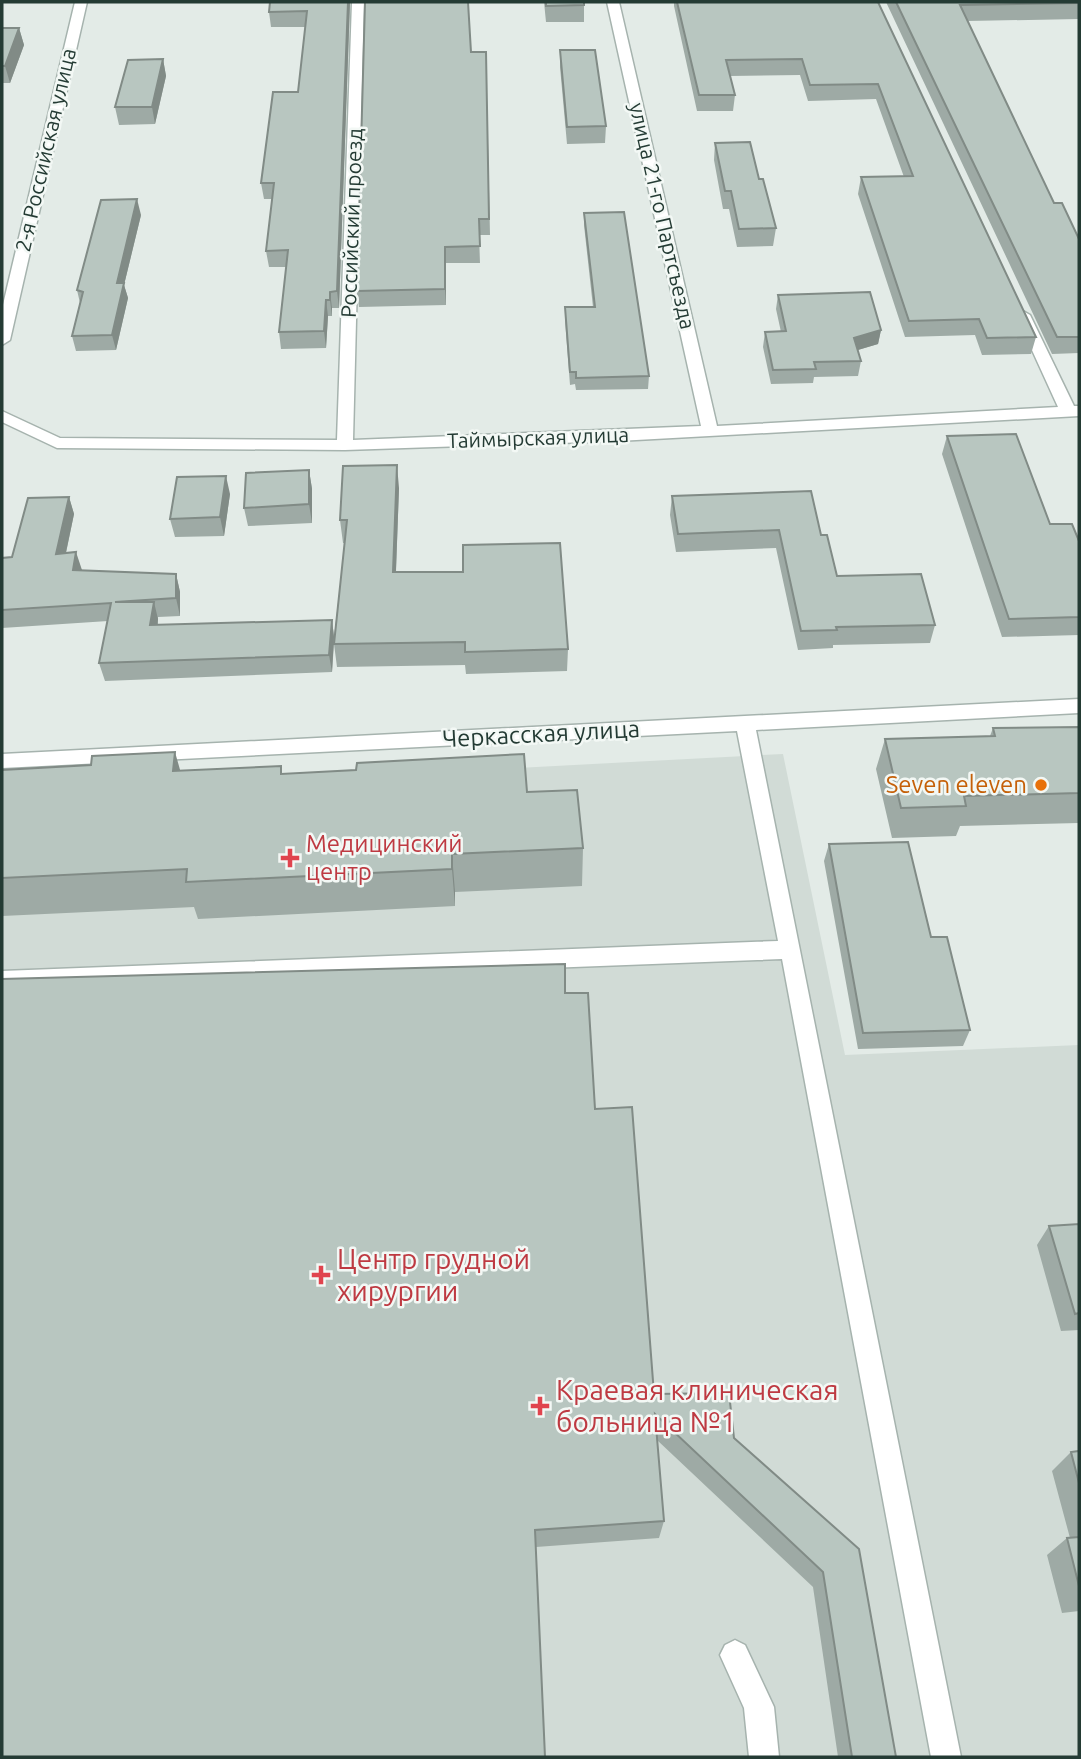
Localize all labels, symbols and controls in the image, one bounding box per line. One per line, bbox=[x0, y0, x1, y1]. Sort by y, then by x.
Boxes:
street label: 2-я Российская улица bbox=[10, 46, 80, 254]
street label: улица 21-го Партсъезда bbox=[625, 100, 701, 331]
street label: Российский проезд bbox=[336, 128, 366, 318]
street label: Таймырская улица bbox=[447, 422, 629, 452]
street label: Черкасская улица bbox=[441, 715, 640, 752]
place label: Seven eleven bbox=[886, 771, 1027, 798]
marker: Seven eleven bbox=[1033, 777, 1049, 793]
place label: Медицинский центр bbox=[306, 830, 462, 885]
marker: Медицинский центр bbox=[280, 848, 300, 868]
place label: Центр грудной хирургии bbox=[337, 1243, 530, 1306]
marker: Центр грудной хирургии bbox=[311, 1265, 331, 1285]
place label: Краевая клиническая больница №1 bbox=[556, 1374, 839, 1437]
marker: Краевая клиническая больница №1 bbox=[530, 1396, 550, 1416]

